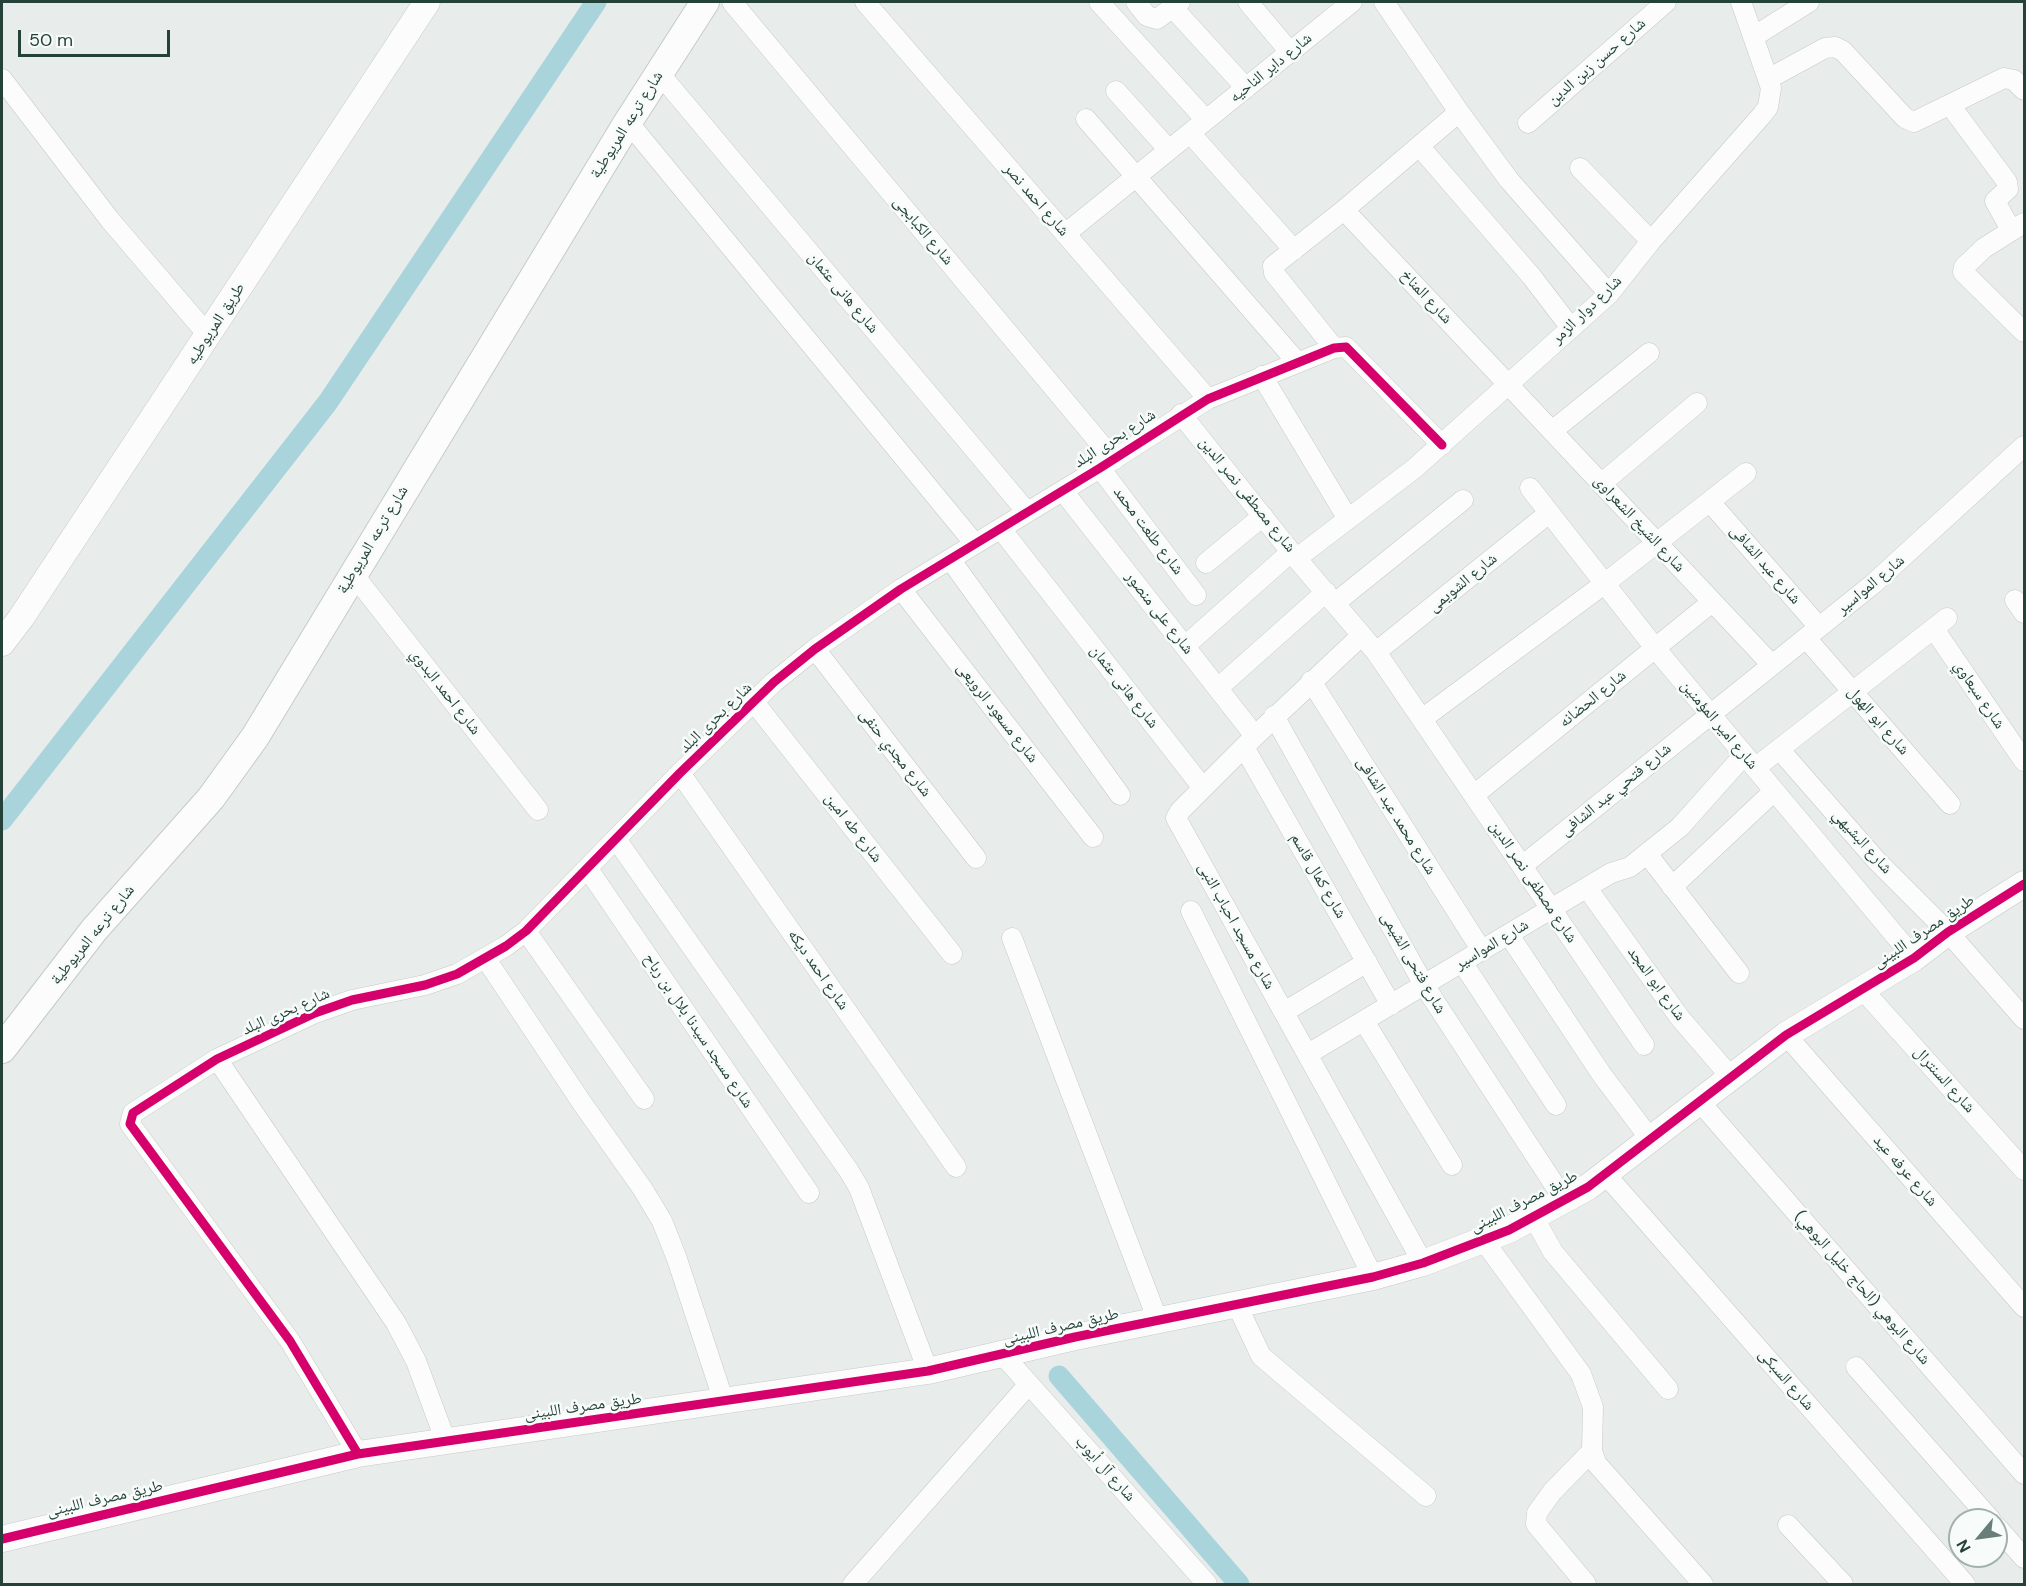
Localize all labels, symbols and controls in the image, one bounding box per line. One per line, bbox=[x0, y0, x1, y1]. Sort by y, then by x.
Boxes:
street label: شارع حسن زين الدين bbox=[1544, 14, 1650, 110]
scale bar bbox=[21, 18, 172, 56]
text: 50 m bbox=[29, 28, 73, 52]
street label: شارع داير الناحيه bbox=[1226, 29, 1316, 107]
street label: شارع ترعه المريوطية bbox=[586, 68, 668, 182]
street label: شارع احمد نصر bbox=[999, 160, 1073, 240]
street label: شارع الكبابجى bbox=[889, 193, 957, 269]
street label: شارع هانى عثمان bbox=[803, 248, 883, 338]
street label: شارع المناخ bbox=[1396, 266, 1456, 328]
street label: شارع دوار الزمر bbox=[1548, 272, 1626, 348]
street label: طريق المريوطيه bbox=[182, 279, 250, 369]
street label: شارع بحرى البلد bbox=[1070, 405, 1160, 473]
street label: شارع مصطفى نصر الدين bbox=[1195, 433, 1299, 557]
street label: شارع الشيخ الشعراوى bbox=[1589, 472, 1689, 576]
street label: شارع ترعه المريوطية bbox=[333, 482, 413, 598]
street label: شارع طلعت محمد bbox=[1109, 483, 1187, 579]
street label: شارع عبد الشافى bbox=[1725, 521, 1805, 609]
street label: شارع الشويمى bbox=[1425, 549, 1501, 617]
street label: شارع المواسير bbox=[1833, 551, 1909, 619]
street label: شارع على منصور bbox=[1121, 568, 1197, 658]
street label: شارع هانى عثمان bbox=[1086, 642, 1162, 732]
street label: شارع احمد البدوي bbox=[405, 645, 485, 739]
street label: شارع سبعاوي bbox=[1949, 657, 2009, 733]
street label: شارع مسعود الرويعى bbox=[952, 659, 1042, 767]
street label: شارع الحضانه bbox=[1556, 666, 1630, 732]
street label: شارع امير المؤمنين bbox=[1676, 676, 1762, 774]
street label: شارع بحرى البلد bbox=[676, 679, 756, 757]
street label: شارع ابو الهول bbox=[1843, 683, 1913, 759]
street label: شارع مجدي حنفى bbox=[855, 705, 935, 801]
street label: شارع فتحي عبد الشافى bbox=[1557, 739, 1675, 841]
street label: شارع محمد عبد الشافى bbox=[1352, 754, 1440, 878]
street label: شارع طه امين bbox=[820, 789, 886, 867]
street label: شارع البشيهي bbox=[1828, 806, 1896, 878]
street label: شارع مصطفى نصر الدين bbox=[1485, 817, 1581, 947]
street label: شارع كمال قاسم bbox=[1286, 830, 1350, 922]
street label: شارع مسجد احباب النبى bbox=[1193, 859, 1279, 993]
street label: شارع ترعه المريوطية bbox=[47, 881, 139, 989]
street label: طريق مصرف اللبينى bbox=[1870, 891, 1978, 973]
street label: شارع فتحى الشيمى bbox=[1376, 909, 1450, 1017]
street label: شارع المواسير bbox=[1452, 916, 1532, 974]
street label: شارع احمد ديكه bbox=[783, 926, 853, 1014]
street label: شارع ابو المجد bbox=[1623, 943, 1689, 1025]
street label: شارع مسجد سيدنا بلال بن رباح bbox=[639, 950, 757, 1112]
street label: شارع بحرى البلد bbox=[239, 984, 333, 1040]
street label: شارع السنترال bbox=[1909, 1043, 1979, 1117]
street label: شارع عرفه عيد bbox=[1869, 1131, 1941, 1211]
street label: طريق مصرف اللبينى bbox=[1467, 1167, 1581, 1237]
street label: شارع البوهي (الحاج خليل البوهي) bbox=[1790, 1207, 1934, 1369]
street label: طريق مصرف اللبينى bbox=[1001, 1304, 1121, 1350]
street label: شارع السبكى bbox=[1754, 1345, 1818, 1415]
street label: طريق مصرف اللبينى bbox=[523, 1389, 643, 1425]
street label: شارع آل أيوب bbox=[1071, 1432, 1139, 1506]
street label: طريق مصرف اللبينى bbox=[45, 1476, 165, 1522]
north arrow bbox=[1948, 1508, 2008, 1568]
text: N bbox=[1952, 1536, 1976, 1556]

